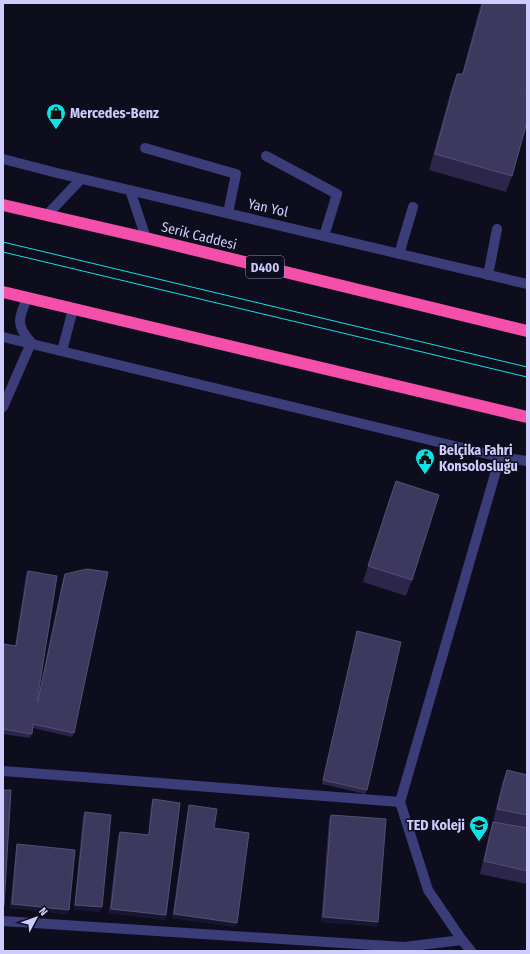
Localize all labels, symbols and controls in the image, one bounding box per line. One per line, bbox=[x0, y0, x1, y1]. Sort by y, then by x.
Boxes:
shop icon: Mercedes-Benz bbox=[45, 102, 67, 130]
place label: Mercedes-Benz bbox=[70, 105, 159, 122]
street label: Yan Yol bbox=[246, 195, 290, 221]
street label: Serik Caddesi bbox=[159, 218, 239, 254]
road number: D400 bbox=[246, 256, 284, 278]
place label: Belçika Fahri Konsolosluğu bbox=[439, 442, 518, 475]
public building icon: Belçika Fahri Konsolosluğu bbox=[414, 447, 436, 475]
school or university icon: TED Koleji bbox=[468, 814, 490, 842]
place label: TED Koleji bbox=[407, 817, 465, 834]
north arrow bbox=[16, 898, 56, 938]
text: N bbox=[36, 905, 50, 919]

